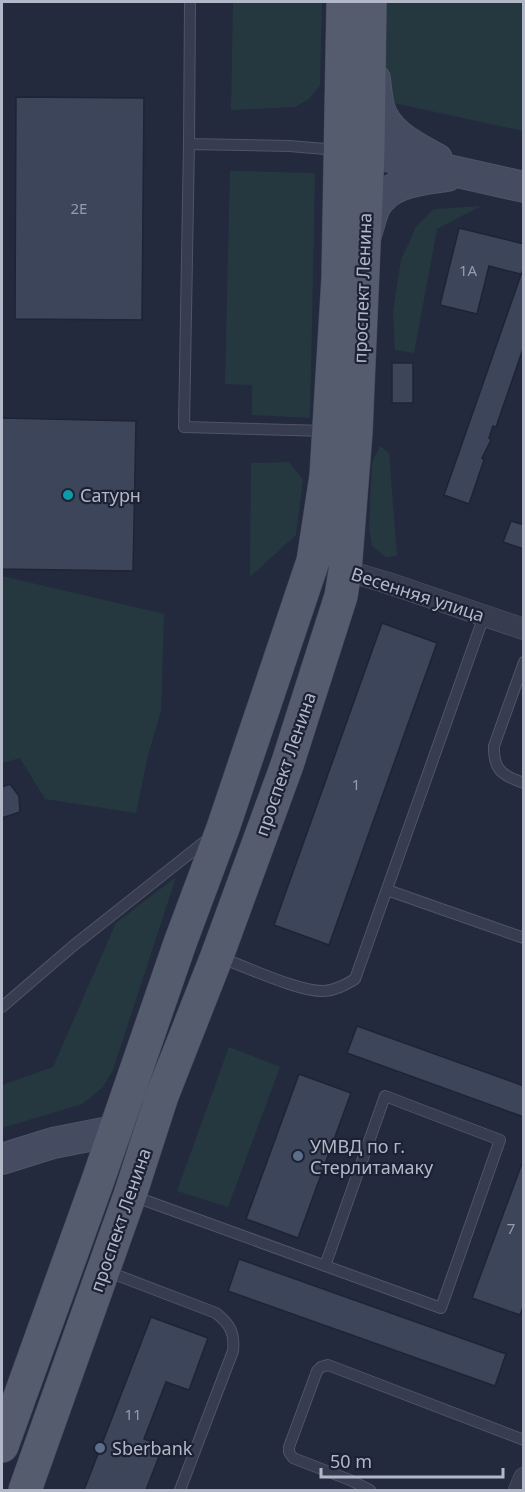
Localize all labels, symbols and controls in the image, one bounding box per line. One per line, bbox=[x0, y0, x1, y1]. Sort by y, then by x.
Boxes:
house number: 2Е bbox=[71, 198, 87, 218]
street label: проспект Ленина bbox=[347, 212, 377, 364]
house number: 1А bbox=[459, 260, 478, 280]
place label: Сатурн bbox=[80, 483, 141, 507]
marker: Сатурн bbox=[61, 488, 75, 502]
street label: Весенняя улица bbox=[348, 561, 488, 627]
street label: проспект Ленина bbox=[249, 689, 321, 839]
house number: 1 bbox=[352, 774, 360, 794]
place label: УМВД по г. Стерлитамаку bbox=[310, 1134, 434, 1179]
street label: проспект Ленина bbox=[84, 1145, 156, 1295]
marker: УМВД по г. Стерлитамаку bbox=[291, 1149, 305, 1163]
house number: 7 bbox=[507, 1218, 515, 1238]
house number: 11 bbox=[124, 1404, 142, 1424]
place label: Sberbank bbox=[112, 1436, 193, 1460]
marker: Sberbank bbox=[93, 1441, 107, 1455]
scale bar bbox=[321, 1441, 502, 1479]
text: 50 m bbox=[330, 1449, 372, 1473]

